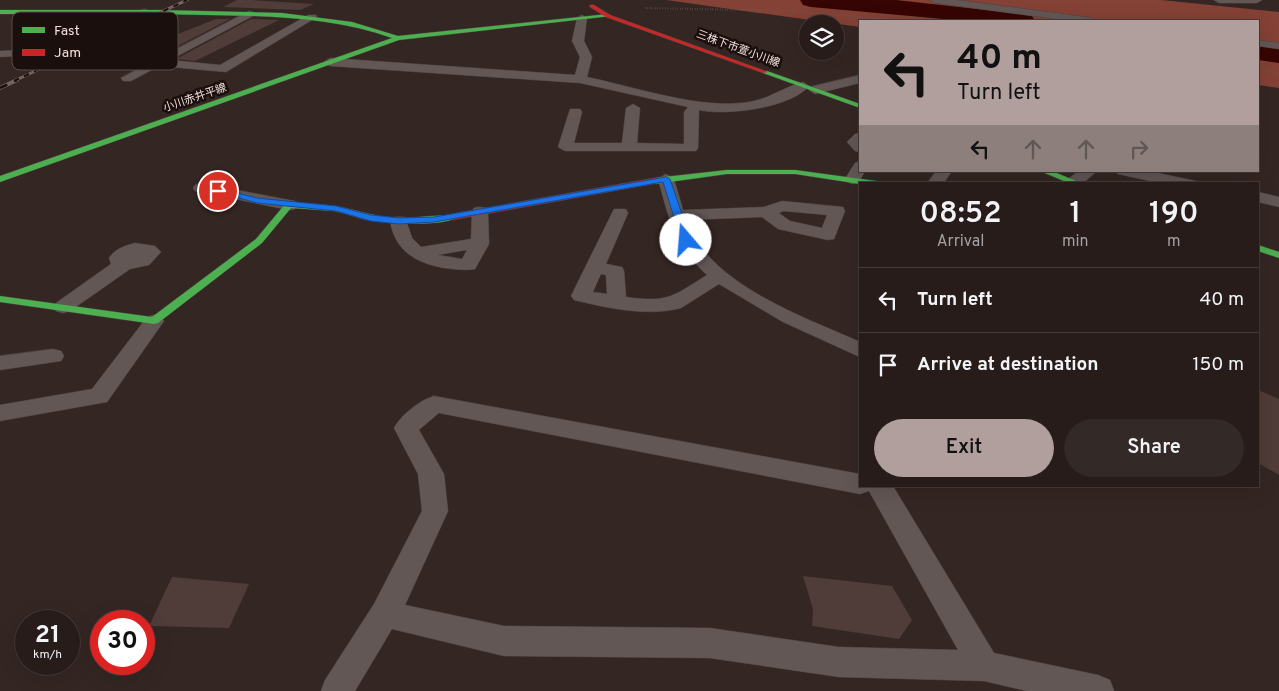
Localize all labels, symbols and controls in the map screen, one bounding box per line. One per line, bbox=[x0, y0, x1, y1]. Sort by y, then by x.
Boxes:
legend bbox=[12, 12, 178, 70]
map controls bbox=[799, 15, 844, 60]
button: layers bbox=[799, 15, 844, 60]
text: Fast bbox=[54, 23, 80, 40]
street label: 三株下市萱小川線 bbox=[694, 27, 782, 71]
text: 40 m bbox=[957, 37, 1042, 81]
icon: left bbox=[874, 40, 939, 105]
text: Jam bbox=[54, 45, 81, 62]
text: Turn left bbox=[957, 80, 1040, 107]
street label: 小川赤井平線 bbox=[162, 81, 228, 115]
icon: left bbox=[966, 135, 994, 163]
icon: ahead bbox=[1019, 135, 1047, 163]
icon: ahead bbox=[1072, 135, 1100, 163]
icon: right bbox=[1125, 135, 1153, 163]
pin bbox=[197, 170, 239, 212]
icon: arrive bbox=[204, 177, 232, 205]
text: 08:52 bbox=[919, 196, 1002, 233]
text: 1 bbox=[1069, 196, 1081, 233]
text: 190 bbox=[1149, 196, 1199, 233]
position arrow bbox=[659, 213, 711, 265]
text: Arrival bbox=[937, 232, 984, 252]
text: min bbox=[1062, 232, 1089, 252]
text: m bbox=[1167, 232, 1181, 252]
icon: left bbox=[874, 286, 902, 314]
text: Turn left bbox=[917, 288, 993, 312]
text: 40 m bbox=[1199, 288, 1244, 312]
icon: arrive bbox=[874, 351, 902, 379]
text: Arrive at destination bbox=[917, 353, 1098, 377]
text: 150 m bbox=[1192, 353, 1244, 377]
button: Exit bbox=[874, 419, 1054, 477]
button: Share bbox=[1064, 419, 1244, 477]
speed limit sign: 30 bbox=[90, 610, 155, 675]
text: 21 bbox=[35, 620, 60, 652]
text: km/h bbox=[33, 647, 62, 663]

